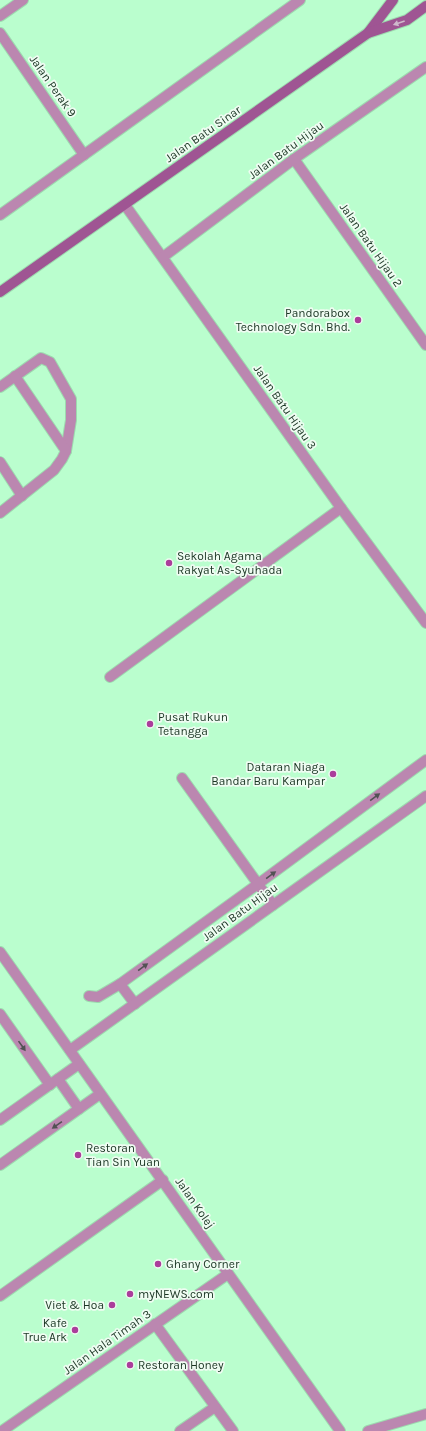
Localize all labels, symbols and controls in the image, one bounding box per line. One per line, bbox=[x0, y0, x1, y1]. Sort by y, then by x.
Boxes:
one-way arrow bbox=[392, 20, 404, 26]
street label: Jalan Perak 9 bbox=[27, 53, 79, 119]
street label: Jalan Batu Sinar bbox=[162, 102, 244, 165]
street label: Jalan Batu Hijau bbox=[246, 118, 326, 182]
street label: Jalan Batu Hijau 2 bbox=[337, 200, 405, 290]
place label: Pandorabox Technology Sdn. Bhd. bbox=[236, 306, 350, 334]
marker: Pandorabox Technology Sdn. Bhd. bbox=[353, 315, 363, 325]
street label: Jalan Batu Hijau 3 bbox=[251, 362, 319, 452]
place label: Sekolah Agama Rakyat As-Syuhada bbox=[177, 549, 282, 577]
marker: Sekolah Agama Rakyat As-Syuhada bbox=[164, 558, 174, 568]
place label: Pusat Rukun Tetangga bbox=[158, 710, 228, 738]
marker: Pusat Rukun Tetangga bbox=[145, 719, 155, 729]
place label: Dataran Niaga Bandar Baru Kampar bbox=[211, 760, 326, 788]
marker: Dataran Niaga Bandar Baru Kampar bbox=[328, 769, 338, 779]
one-way arrow bbox=[370, 793, 380, 801]
one-way arrow bbox=[265, 870, 276, 879]
street label: Jalan Batu Hijau bbox=[200, 880, 280, 944]
one-way arrow bbox=[137, 963, 148, 971]
one-way arrow bbox=[18, 1041, 26, 1051]
one-way arrow bbox=[52, 1121, 62, 1129]
place label: Restoran Tian Sin Yuan bbox=[86, 1141, 160, 1169]
marker: Restoran Tian Sin Yuan bbox=[73, 1150, 83, 1160]
street label: Jalan Kolej bbox=[172, 1175, 218, 1231]
place label: Ghany Corner bbox=[166, 1257, 240, 1271]
marker: Ghany Corner bbox=[153, 1259, 163, 1269]
place label: myNEWS.com bbox=[138, 1287, 214, 1301]
marker: myNEWS.com bbox=[125, 1289, 135, 1299]
place label: Viet & Hoa bbox=[45, 1298, 104, 1312]
marker: Viet & Hoa bbox=[107, 1300, 117, 1310]
street label: Jalan Hala Timah 3 bbox=[61, 1307, 153, 1377]
place label: Kafe True Ark bbox=[23, 1316, 67, 1344]
marker: Kafe True Ark bbox=[70, 1325, 80, 1335]
place label: Restoran Honey bbox=[138, 1358, 224, 1372]
marker: Restoran Honey bbox=[125, 1360, 135, 1370]

